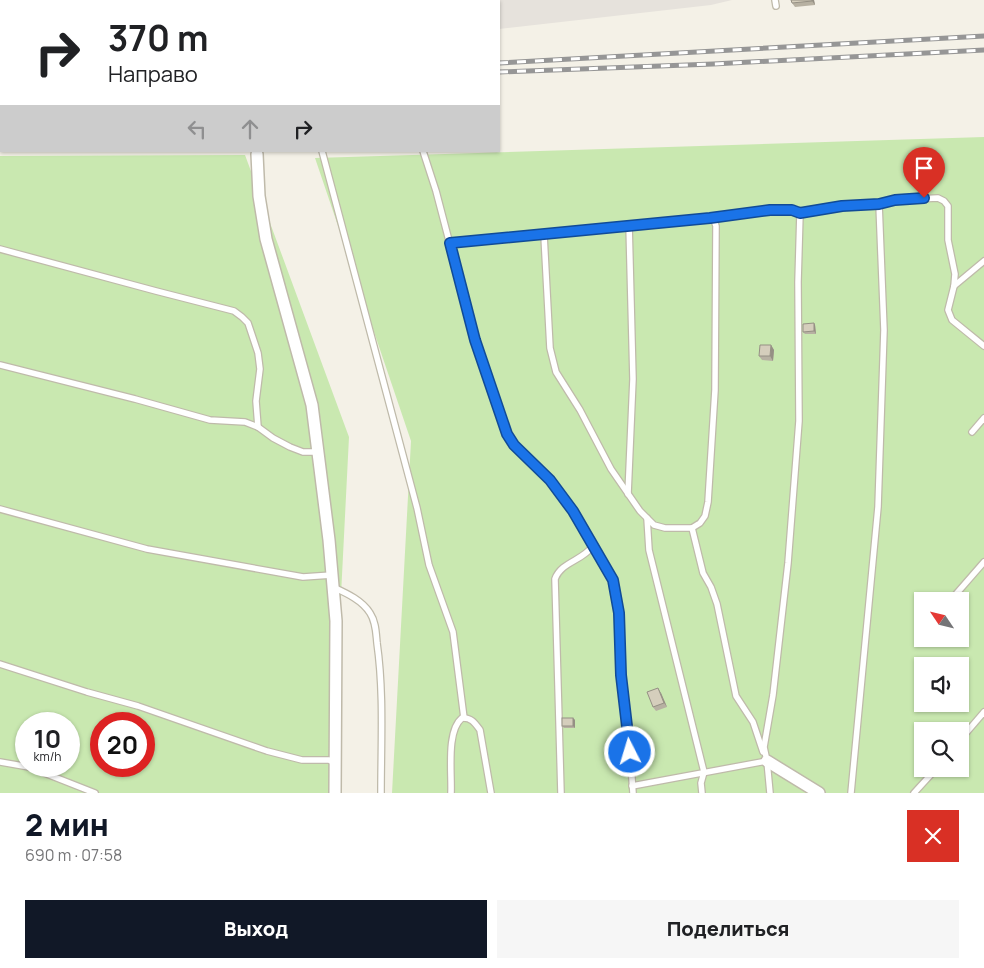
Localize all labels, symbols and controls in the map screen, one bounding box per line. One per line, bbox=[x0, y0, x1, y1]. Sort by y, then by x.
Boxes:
text: 370 m bbox=[108, 14, 209, 62]
icon: right bbox=[25, 20, 90, 85]
text: Направо bbox=[108, 59, 198, 89]
icon: left bbox=[183, 115, 211, 143]
icon: ahead bbox=[236, 115, 264, 143]
icon: right bbox=[289, 115, 317, 143]
pin bbox=[903, 147, 945, 198]
icon: arrive bbox=[910, 154, 938, 182]
north arrow bbox=[914, 592, 969, 648]
map controls bbox=[914, 592, 969, 777]
button: sound bbox=[914, 657, 969, 712]
speed limit sign: 20 bbox=[90, 712, 155, 777]
text: 10 bbox=[34, 721, 61, 756]
button: search bbox=[914, 722, 969, 777]
position arrow bbox=[603, 725, 655, 777]
text: km/h bbox=[34, 748, 61, 765]
text: 2 мин bbox=[25, 804, 109, 845]
button: close bbox=[907, 810, 959, 862]
text: 690 m · 07:58 bbox=[25, 844, 122, 866]
button: Выход bbox=[25, 900, 487, 958]
button: Поделиться bbox=[497, 900, 959, 958]

